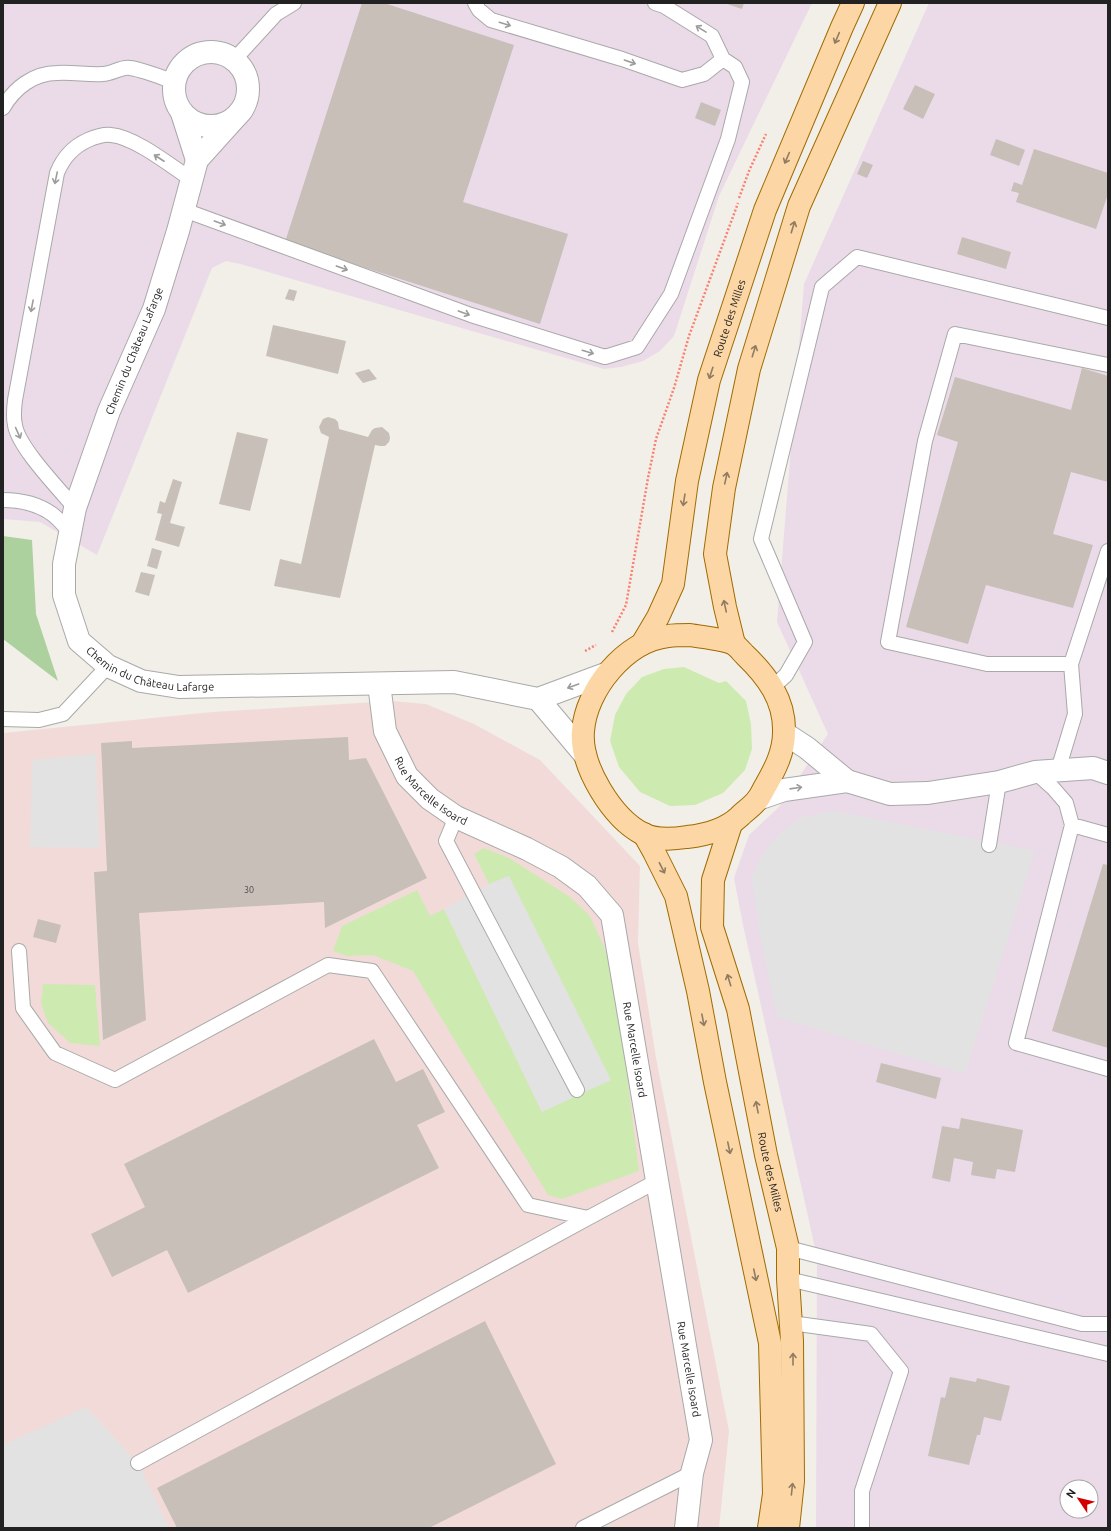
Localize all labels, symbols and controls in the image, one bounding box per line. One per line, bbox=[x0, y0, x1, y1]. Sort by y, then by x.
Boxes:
one-way arrow bbox=[499, 21, 512, 28]
one-way arrow bbox=[695, 24, 707, 32]
one-way arrow bbox=[833, 32, 840, 44]
one-way arrow bbox=[624, 58, 636, 66]
one-way arrow bbox=[783, 152, 790, 164]
one-way arrow bbox=[153, 154, 165, 162]
one-way arrow bbox=[52, 171, 60, 184]
one-way arrow bbox=[214, 220, 227, 227]
one-way arrow bbox=[790, 221, 797, 234]
one-way arrow bbox=[336, 264, 348, 272]
street label: Route des Milles bbox=[711, 278, 748, 359]
street label: Chemin du Château Lafarge bbox=[103, 285, 165, 417]
one-way arrow bbox=[28, 299, 36, 312]
one-way arrow bbox=[458, 309, 470, 317]
one-way arrow bbox=[751, 345, 758, 358]
one-way arrow bbox=[582, 349, 595, 356]
one-way arrow bbox=[707, 367, 714, 380]
one-way arrow bbox=[15, 427, 22, 439]
one-way arrow bbox=[722, 472, 730, 485]
one-way arrow bbox=[680, 493, 688, 506]
one-way arrow bbox=[720, 600, 728, 613]
street label: Chemin du Château Lafarge bbox=[84, 644, 214, 693]
one-way arrow bbox=[567, 682, 579, 690]
street label: Rue Marcelle Isoard bbox=[392, 755, 469, 827]
one-way arrow bbox=[789, 784, 802, 792]
one-way arrow bbox=[659, 862, 667, 874]
house number: 30 bbox=[244, 885, 254, 895]
one-way arrow bbox=[724, 974, 732, 986]
street label: Rue Marcelle Isoard bbox=[621, 1001, 649, 1098]
one-way arrow bbox=[700, 1013, 708, 1026]
one-way arrow bbox=[752, 1101, 760, 1114]
street label: Route des Milles bbox=[756, 1131, 785, 1213]
one-way arrow bbox=[725, 1141, 733, 1154]
one-way arrow bbox=[752, 1268, 760, 1281]
street label: Rue Marcelle Isoard bbox=[675, 1320, 703, 1418]
one-way arrow bbox=[789, 1353, 796, 1366]
north arrow bbox=[1059, 1479, 1099, 1519]
one-way arrow bbox=[789, 1483, 796, 1496]
text: N bbox=[1064, 1486, 1078, 1500]

